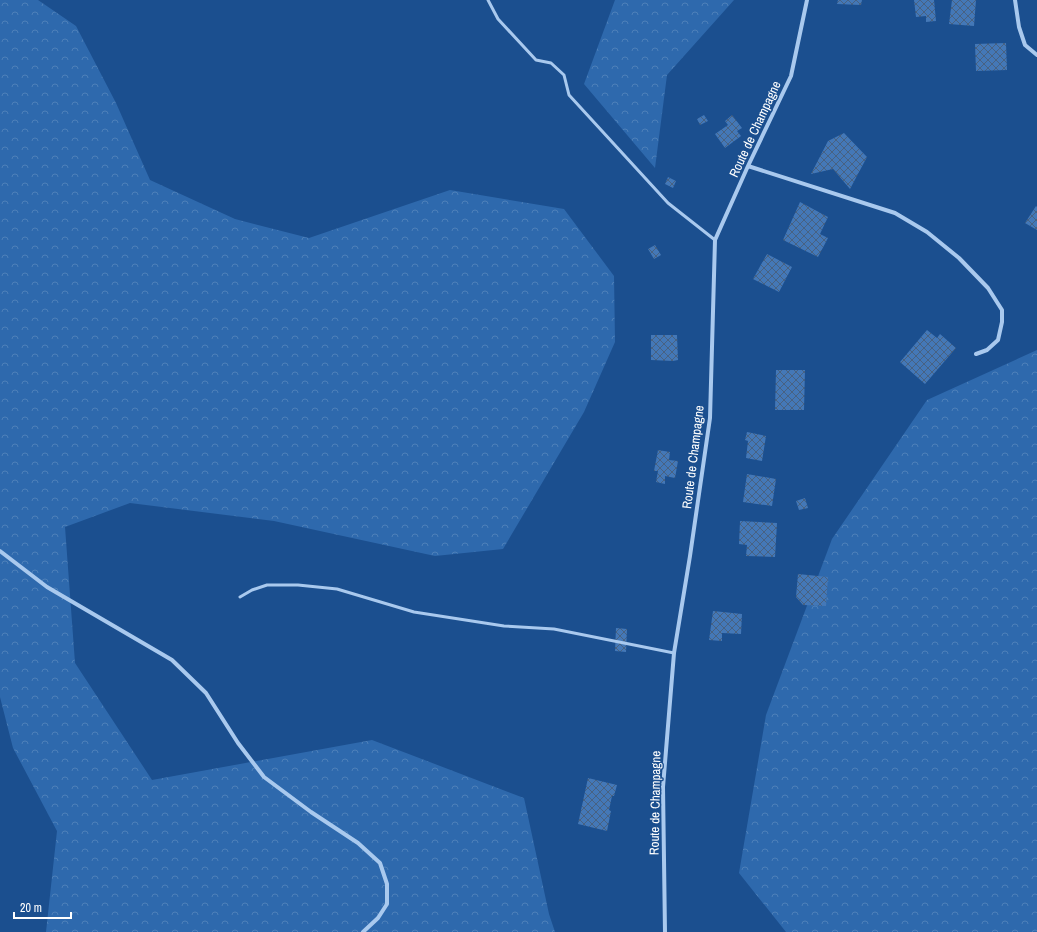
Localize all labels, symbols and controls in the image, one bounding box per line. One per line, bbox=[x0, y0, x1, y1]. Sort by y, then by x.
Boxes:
street label: Route de Champagne bbox=[725, 78, 785, 180]
street label: Route de Champagne bbox=[678, 404, 708, 510]
street label: Route de Champagne bbox=[646, 751, 664, 855]
scale bar bbox=[14, 894, 71, 920]
text: 20 m bbox=[20, 900, 42, 916]

